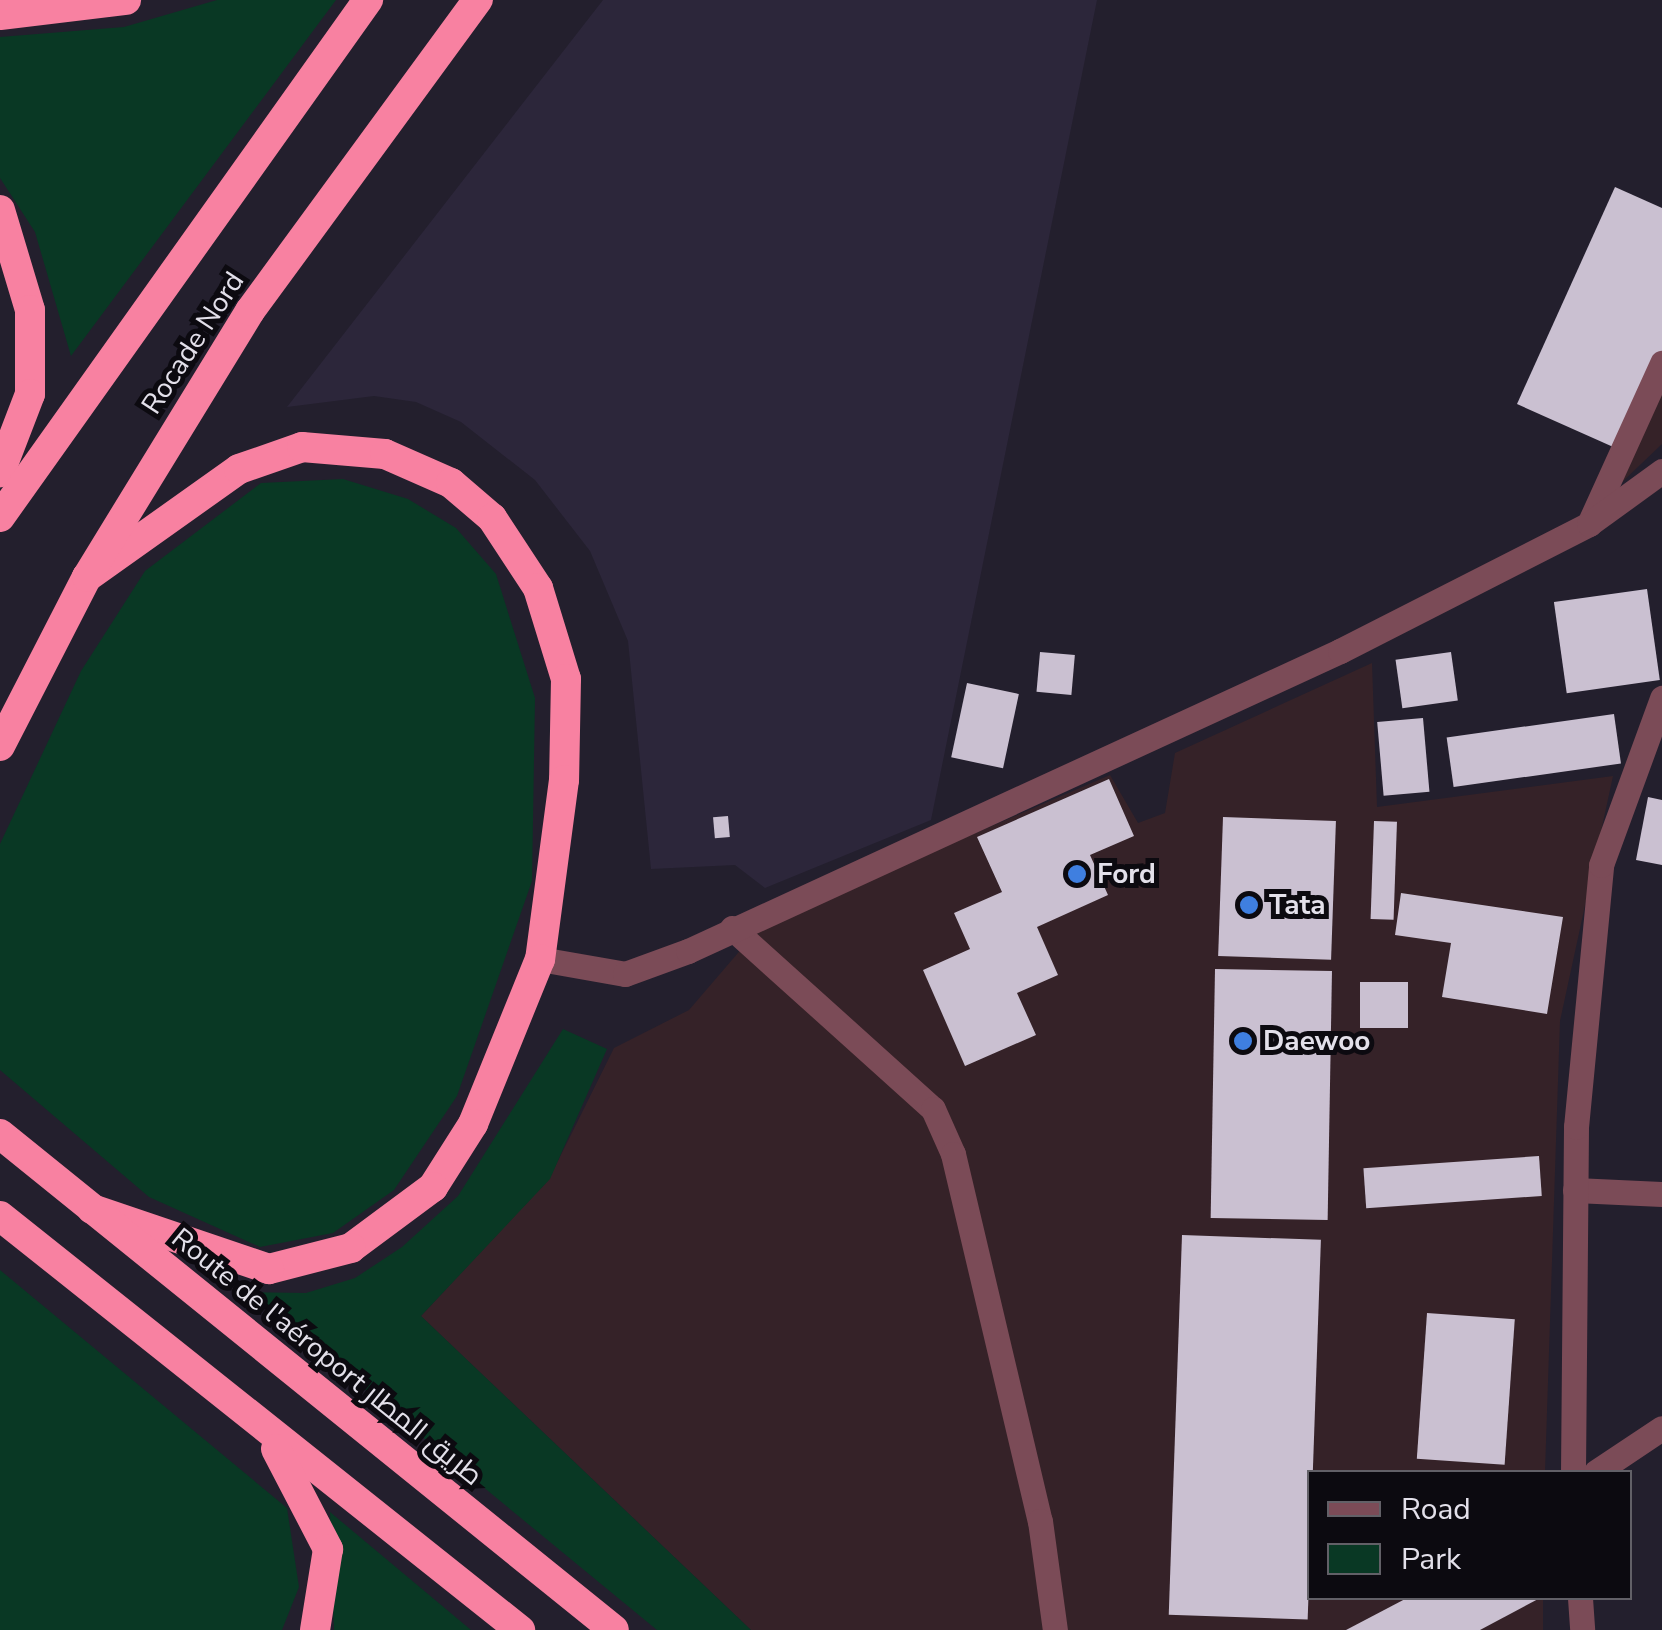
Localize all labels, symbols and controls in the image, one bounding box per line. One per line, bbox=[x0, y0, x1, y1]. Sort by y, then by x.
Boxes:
street label: Rocade Nord bbox=[135, 266, 251, 420]
place label: Ford bbox=[1097, 857, 1156, 891]
marker: Ford bbox=[1066, 863, 1088, 885]
place label: Tata bbox=[1269, 888, 1326, 922]
marker: Tata bbox=[1238, 894, 1260, 916]
place label: Daewoo bbox=[1263, 1024, 1370, 1058]
marker: Daewoo bbox=[1232, 1030, 1254, 1052]
street label: Route de l'aéroport طريق المطار bbox=[165, 1221, 489, 1493]
legend bbox=[1307, 1470, 1632, 1600]
text: Road bbox=[1401, 1489, 1471, 1530]
text: Park bbox=[1401, 1539, 1461, 1580]

